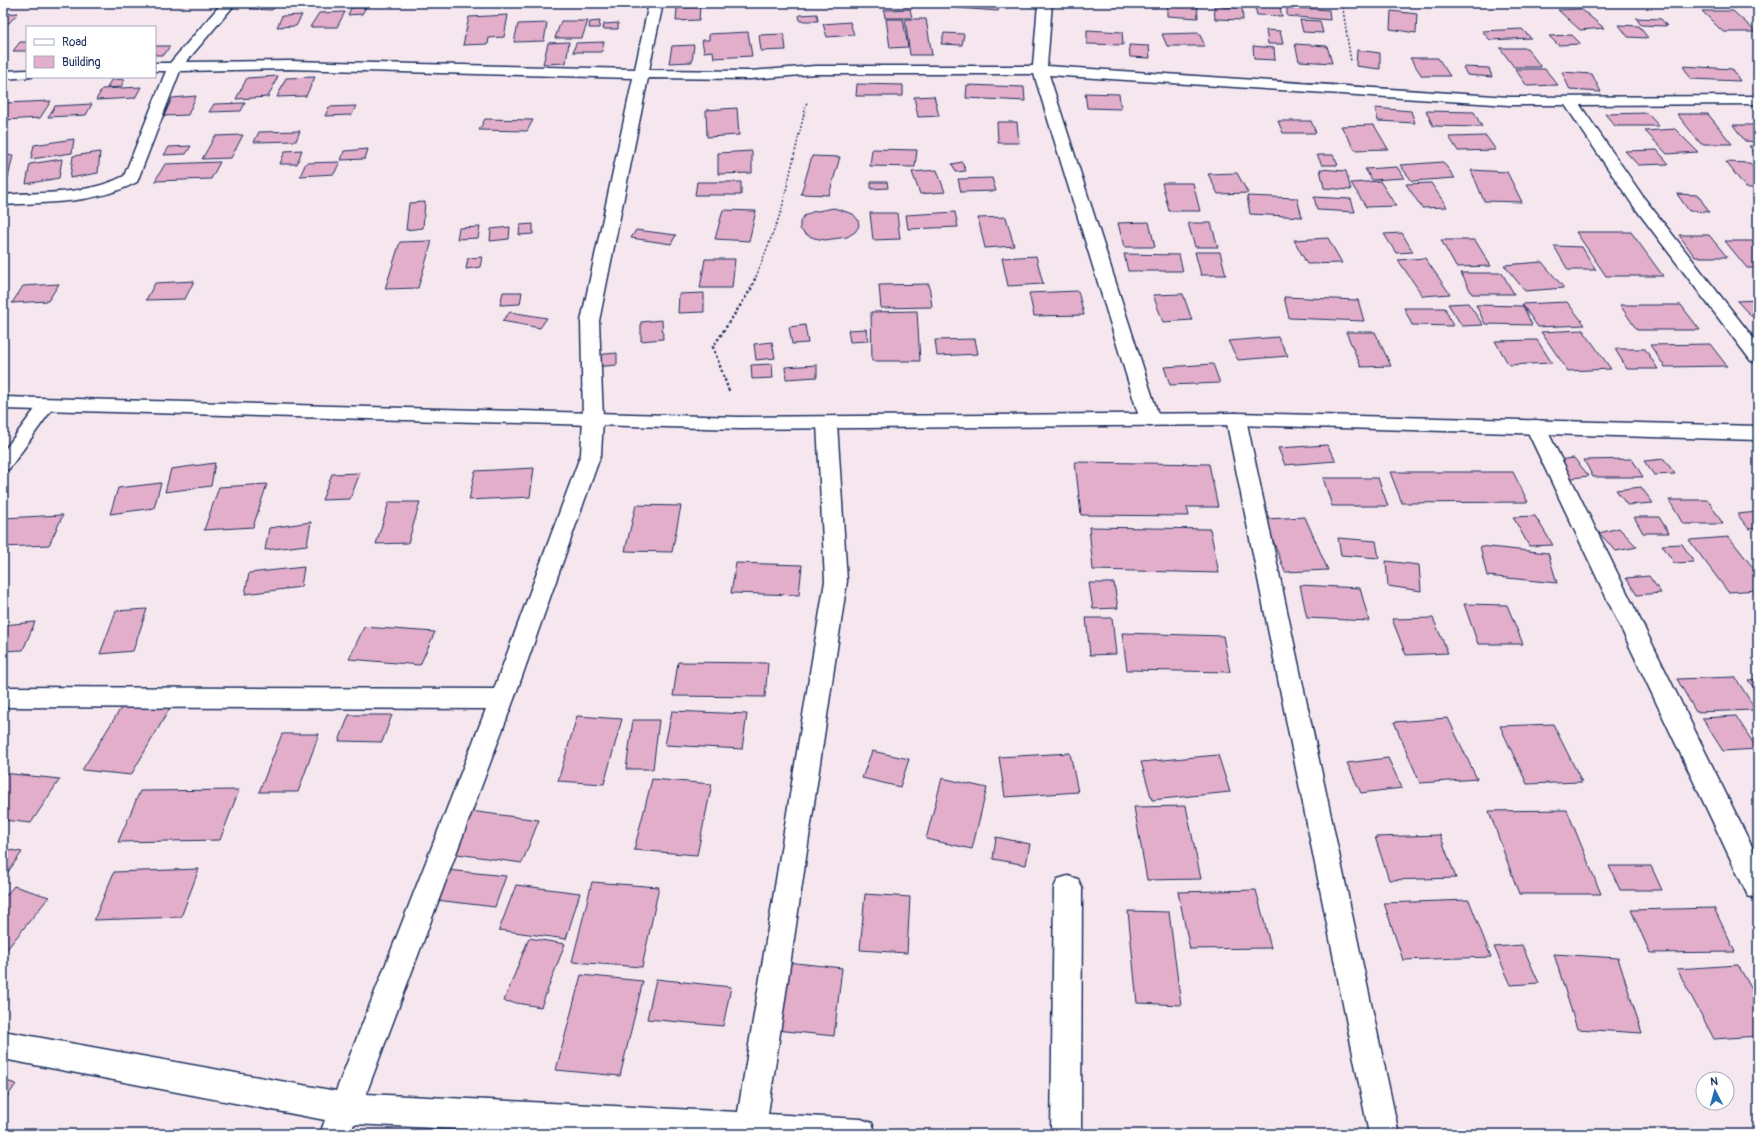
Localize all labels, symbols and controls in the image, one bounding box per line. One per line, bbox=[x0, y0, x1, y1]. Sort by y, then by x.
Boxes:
legend bbox=[26, 26, 156, 78]
text: Road bbox=[62, 35, 87, 50]
text: Building bbox=[62, 55, 101, 70]
north arrow bbox=[1695, 1071, 1735, 1111]
text: N bbox=[1710, 1075, 1719, 1088]

